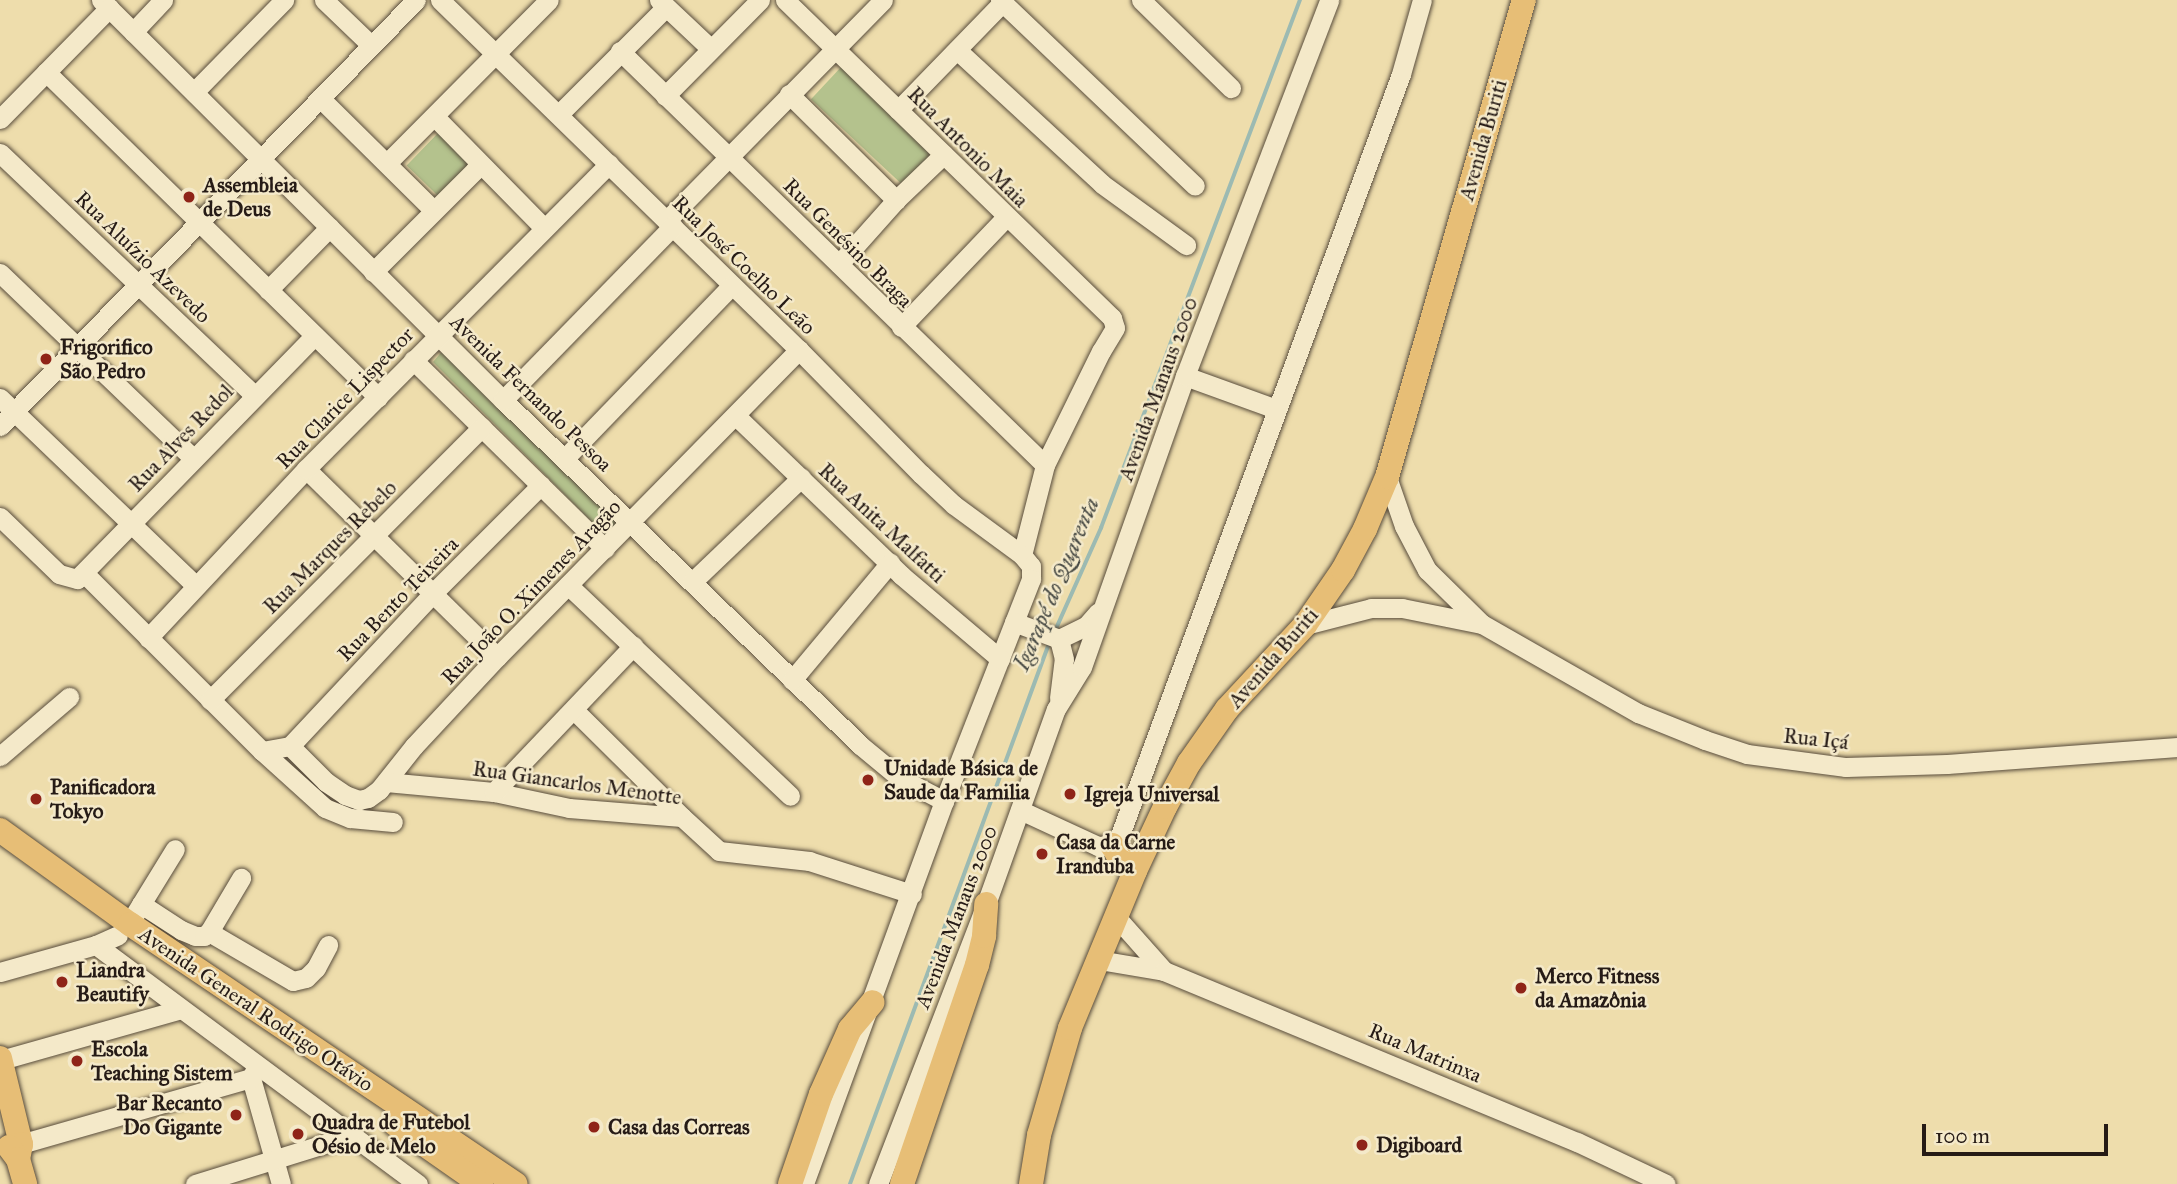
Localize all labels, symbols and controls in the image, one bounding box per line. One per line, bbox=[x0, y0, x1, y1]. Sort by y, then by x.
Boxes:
street label: Avenida Buriti bbox=[1454, 77, 1512, 203]
street label: Rua Antonio Maia bbox=[902, 81, 1034, 213]
place label: Assembleia de Deus bbox=[203, 172, 298, 222]
street label: Rua Genésino Braga bbox=[778, 173, 918, 313]
street label: Rua Aluízio Azevedo bbox=[70, 186, 216, 328]
marker: Assembleia de Deus bbox=[181, 189, 197, 205]
street label: Rua José Coelho Leão bbox=[667, 190, 821, 340]
street label: Avenida Manaus 2000 bbox=[1113, 294, 1203, 484]
street label: Avenida Fernando Pessoa bbox=[445, 309, 617, 477]
street label: Rua Clarice Lispector bbox=[271, 322, 419, 474]
place label: Frigorifico São Pedro bbox=[60, 334, 153, 384]
marker: Frigorifico São Pedro bbox=[38, 351, 54, 367]
street label: Rua Alves Redol bbox=[123, 379, 239, 497]
street label: Rua Anita Malfatti bbox=[813, 458, 951, 588]
street label: Rua Marques Rebelo bbox=[258, 475, 402, 619]
water label: Igarapé do Quarenta bbox=[1007, 493, 1105, 675]
street label: Rua João O. Ximenes Aragão bbox=[436, 494, 626, 690]
street label: Rua Bento Teixeira bbox=[332, 531, 464, 667]
street label: Avenida Buriti bbox=[1223, 603, 1323, 713]
street label: Rua Içá bbox=[1782, 723, 1850, 755]
place label: Unidade Básica de Saude da Familia bbox=[884, 755, 1038, 805]
street label: Rua Giancarlos Menotte bbox=[471, 756, 683, 810]
marker: Unidade Básica de Saude da Familia bbox=[858, 770, 878, 790]
place label: Panificadora Tokyo bbox=[50, 774, 155, 824]
place label: Igreja Universal bbox=[1084, 781, 1219, 807]
marker: Igreja Universal bbox=[1062, 786, 1078, 802]
marker: Panificadora Tokyo bbox=[28, 791, 44, 807]
street label: Avenida Manaus 2000 bbox=[909, 822, 1003, 1012]
place label: Casa da Carne Iranduba bbox=[1056, 829, 1175, 879]
marker: Casa da Carne Iranduba bbox=[1034, 846, 1050, 862]
street label: Avenida General Rodrigo Otávio bbox=[134, 921, 378, 1097]
place label: Liandra Beautify bbox=[76, 957, 149, 1007]
place label: Merco Fitness da Amazônia bbox=[1535, 963, 1659, 1013]
marker: Liandra Beautify bbox=[54, 974, 70, 990]
marker: Merco Fitness da Amazônia bbox=[1513, 980, 1529, 996]
street label: Rua Matrinxa bbox=[1365, 1018, 1485, 1088]
place label: Escola Teaching Sistem bbox=[91, 1036, 233, 1086]
marker: Escola Teaching Sistem bbox=[69, 1053, 85, 1069]
place label: Bar Recanto Do Gigante bbox=[116, 1090, 222, 1140]
marker: Bar Recanto Do Gigante bbox=[228, 1107, 244, 1123]
place label: Quadra de Futebol Oésio de Melo bbox=[312, 1109, 470, 1159]
scale bar bbox=[1925, 1110, 2110, 1154]
place label: Casa das Correas bbox=[608, 1114, 750, 1140]
marker: Casa das Correas bbox=[586, 1119, 602, 1135]
text: 100 m bbox=[1935, 1123, 1990, 1149]
marker: Quadra de Futebol Oésio de Melo bbox=[290, 1126, 306, 1142]
place label: Digiboard bbox=[1376, 1132, 1462, 1158]
marker: Digiboard bbox=[1354, 1137, 1370, 1153]

